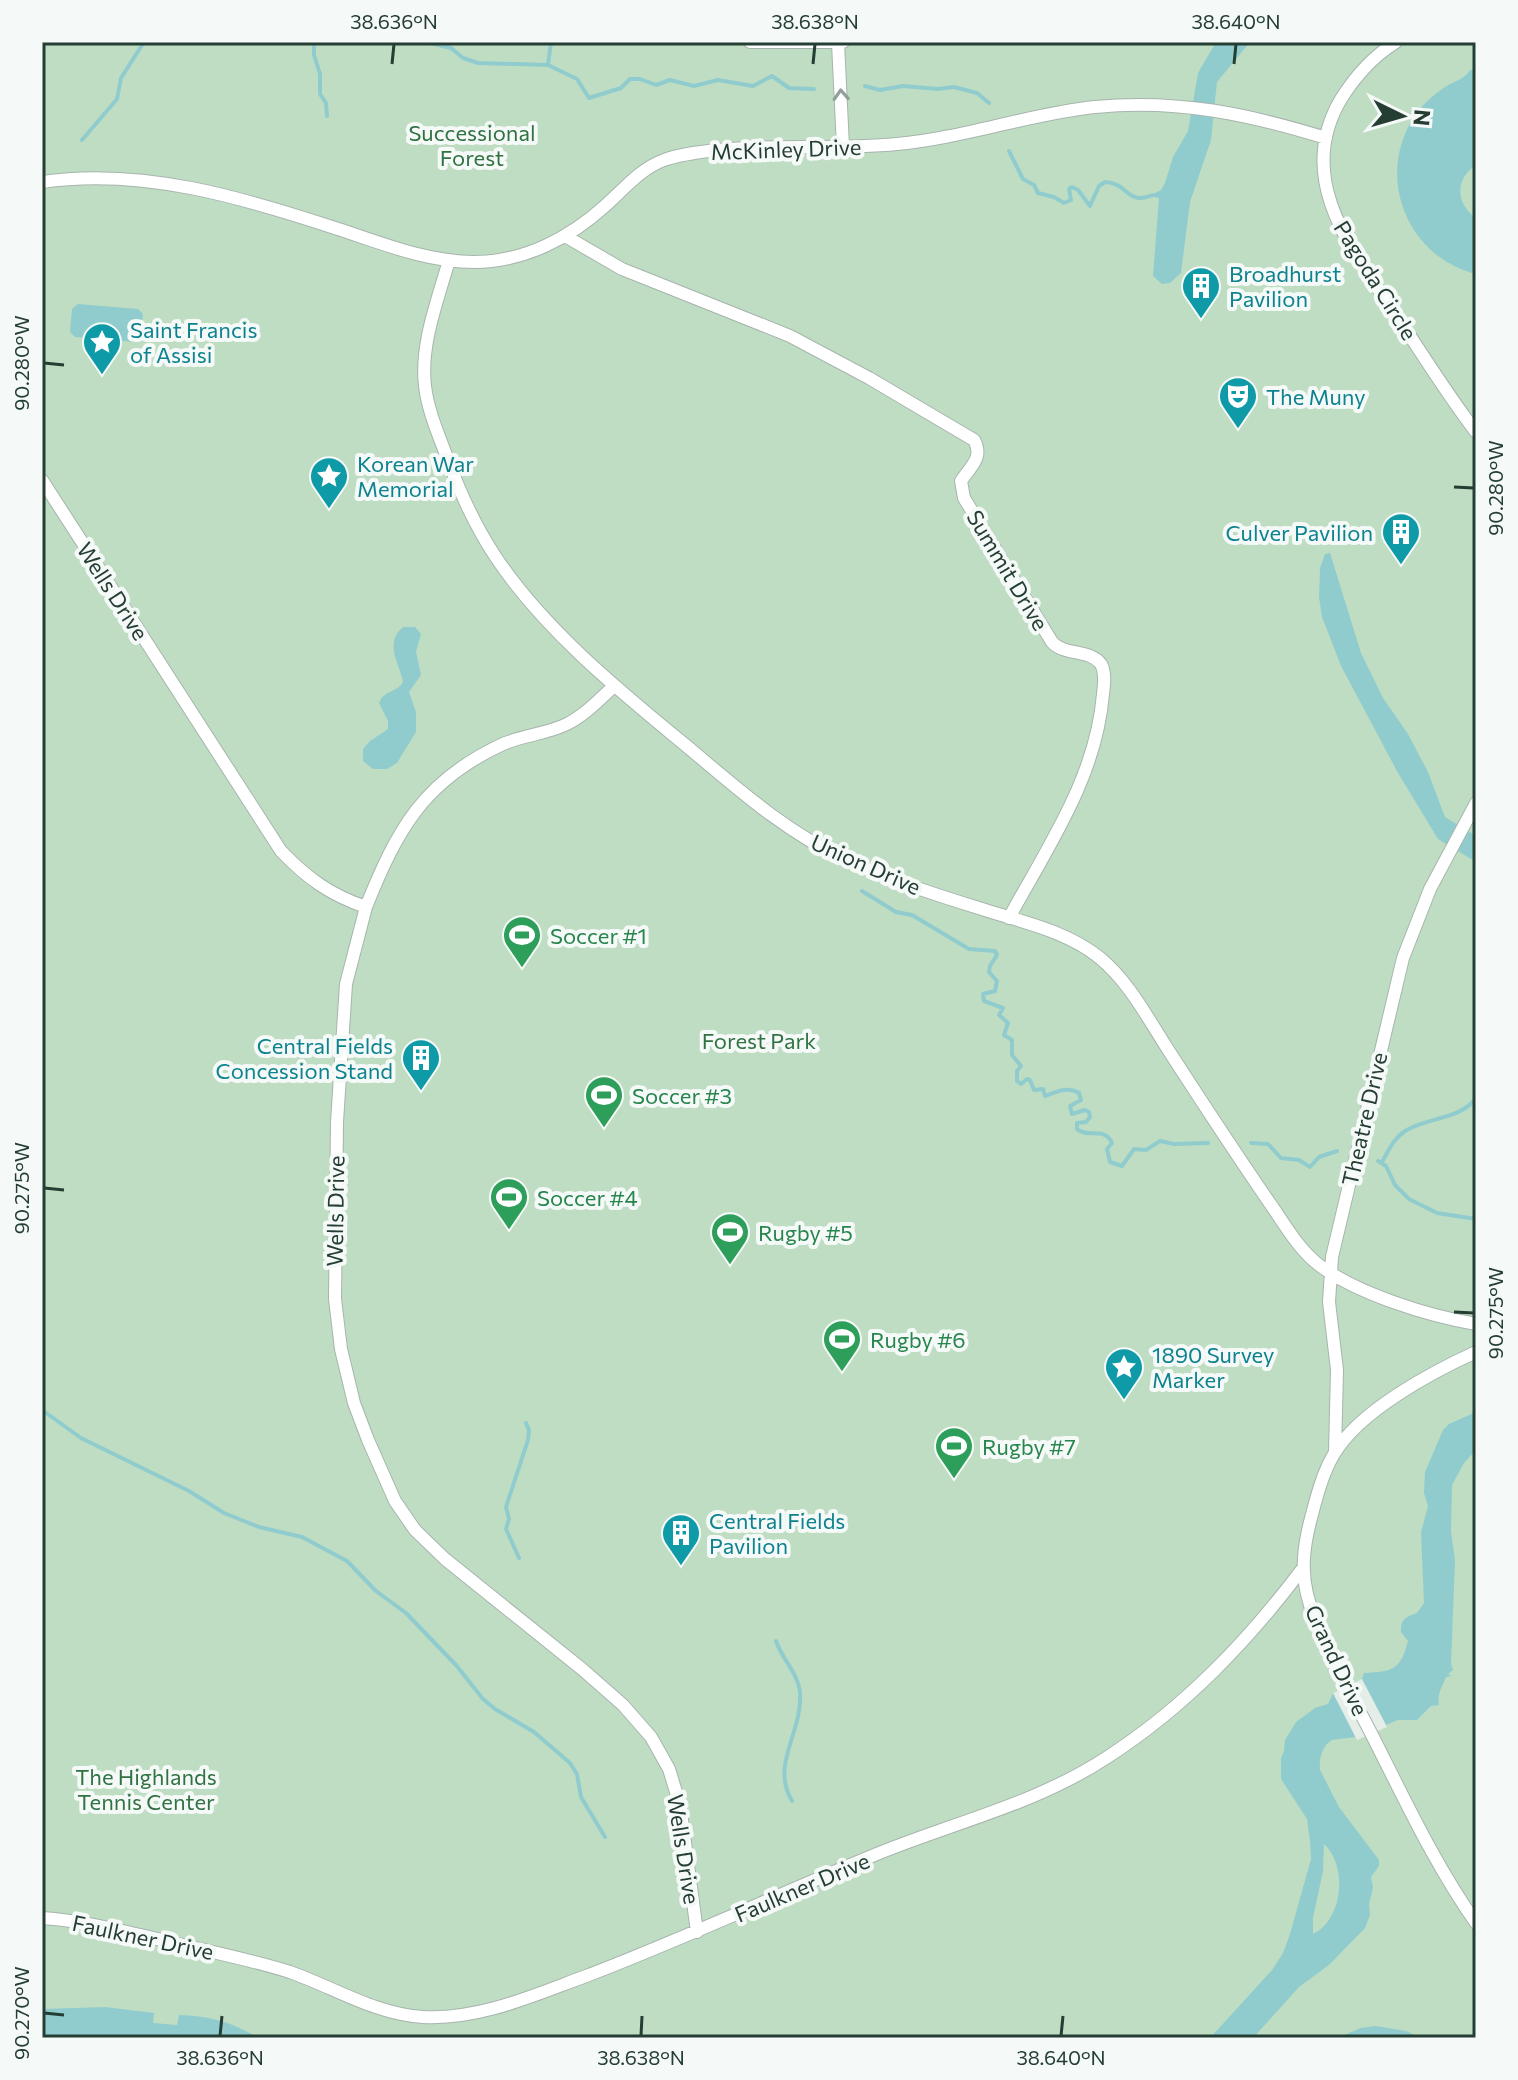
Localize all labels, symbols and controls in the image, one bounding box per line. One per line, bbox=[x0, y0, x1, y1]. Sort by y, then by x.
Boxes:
text: 38.636°N bbox=[350, 9, 438, 33]
text: 38.638°N bbox=[771, 9, 859, 33]
text: 38.640°N bbox=[1191, 9, 1281, 33]
north arrow bbox=[1362, 76, 1442, 156]
one-way arrow bbox=[832, 88, 849, 101]
text: N bbox=[1408, 108, 1437, 127]
park label: Successional Forest bbox=[408, 119, 536, 171]
street label: McKinley Drive bbox=[710, 133, 862, 165]
street label: Pagoda Circle bbox=[1329, 215, 1423, 345]
place label: Broadhurst Pavilion bbox=[1229, 260, 1341, 312]
building icon: Broadhurst Pavilion bbox=[1180, 265, 1222, 320]
text: 90.280°W bbox=[9, 315, 33, 411]
place label: Saint Francis of Assisi bbox=[130, 316, 257, 368]
place icon: Saint Francis of Assisi bbox=[81, 321, 123, 376]
theatre icon: The Muny bbox=[1217, 375, 1259, 430]
place label: The Muny bbox=[1266, 383, 1366, 410]
text: 90.280°W bbox=[1483, 440, 1507, 536]
place label: Korean War Memorial bbox=[357, 450, 474, 502]
place icon: Korean War Memorial bbox=[308, 455, 350, 510]
street label: Summit Drive bbox=[962, 505, 1054, 635]
building icon: Culver Pavilion bbox=[1380, 511, 1422, 566]
place label: Culver Pavilion bbox=[1226, 519, 1373, 546]
street label: Wells Drive bbox=[71, 537, 155, 645]
street label: Union Drive bbox=[807, 828, 925, 900]
sports icon: Soccer #1 bbox=[501, 914, 543, 969]
place label: Soccer #1 bbox=[550, 922, 647, 949]
park label: Forest Park bbox=[702, 1027, 816, 1054]
place label: Central Fields Concession Stand bbox=[216, 1032, 393, 1084]
building icon: Central Fields Concession Stand bbox=[400, 1037, 442, 1092]
street label: Theatre Drive bbox=[1336, 1050, 1392, 1188]
sports icon: Soccer #3 bbox=[583, 1074, 625, 1129]
place label: Soccer #3 bbox=[632, 1082, 732, 1109]
text: 90.275°W bbox=[9, 1142, 33, 1234]
street label: Wells Drive bbox=[321, 1155, 349, 1267]
sports icon: Soccer #4 bbox=[488, 1176, 530, 1231]
place label: Soccer #4 bbox=[537, 1184, 638, 1211]
sports icon: Rugby #5 bbox=[709, 1211, 751, 1266]
place label: Rugby #5 bbox=[758, 1219, 853, 1246]
text: 90.275°W bbox=[1483, 1267, 1507, 1359]
sports icon: Rugby #6 bbox=[821, 1318, 863, 1373]
place label: Rugby #6 bbox=[870, 1326, 966, 1353]
place label: 1890 Survey Marker bbox=[1152, 1341, 1274, 1393]
place icon: 1890 Survey Marker bbox=[1103, 1346, 1145, 1401]
sports icon: Rugby #7 bbox=[933, 1425, 975, 1480]
place label: Rugby #7 bbox=[982, 1433, 1076, 1460]
place label: Central Fields Pavilion bbox=[709, 1507, 845, 1559]
building icon: Central Fields Pavilion bbox=[660, 1512, 702, 1567]
street label: Grand Drive bbox=[1300, 1600, 1374, 1720]
park label: The Highlands Tennis Center bbox=[75, 1763, 217, 1815]
street label: Wells Drive bbox=[662, 1792, 706, 1906]
street label: Faulkner Drive bbox=[731, 1846, 873, 1928]
street label: Faulkner Drive bbox=[70, 1909, 216, 1965]
text: 90.270°W bbox=[9, 1966, 33, 2060]
text: 38.636°N bbox=[176, 2045, 264, 2069]
text: 38.638°N bbox=[597, 2045, 685, 2069]
text: 38.640°N bbox=[1016, 2045, 1106, 2069]

